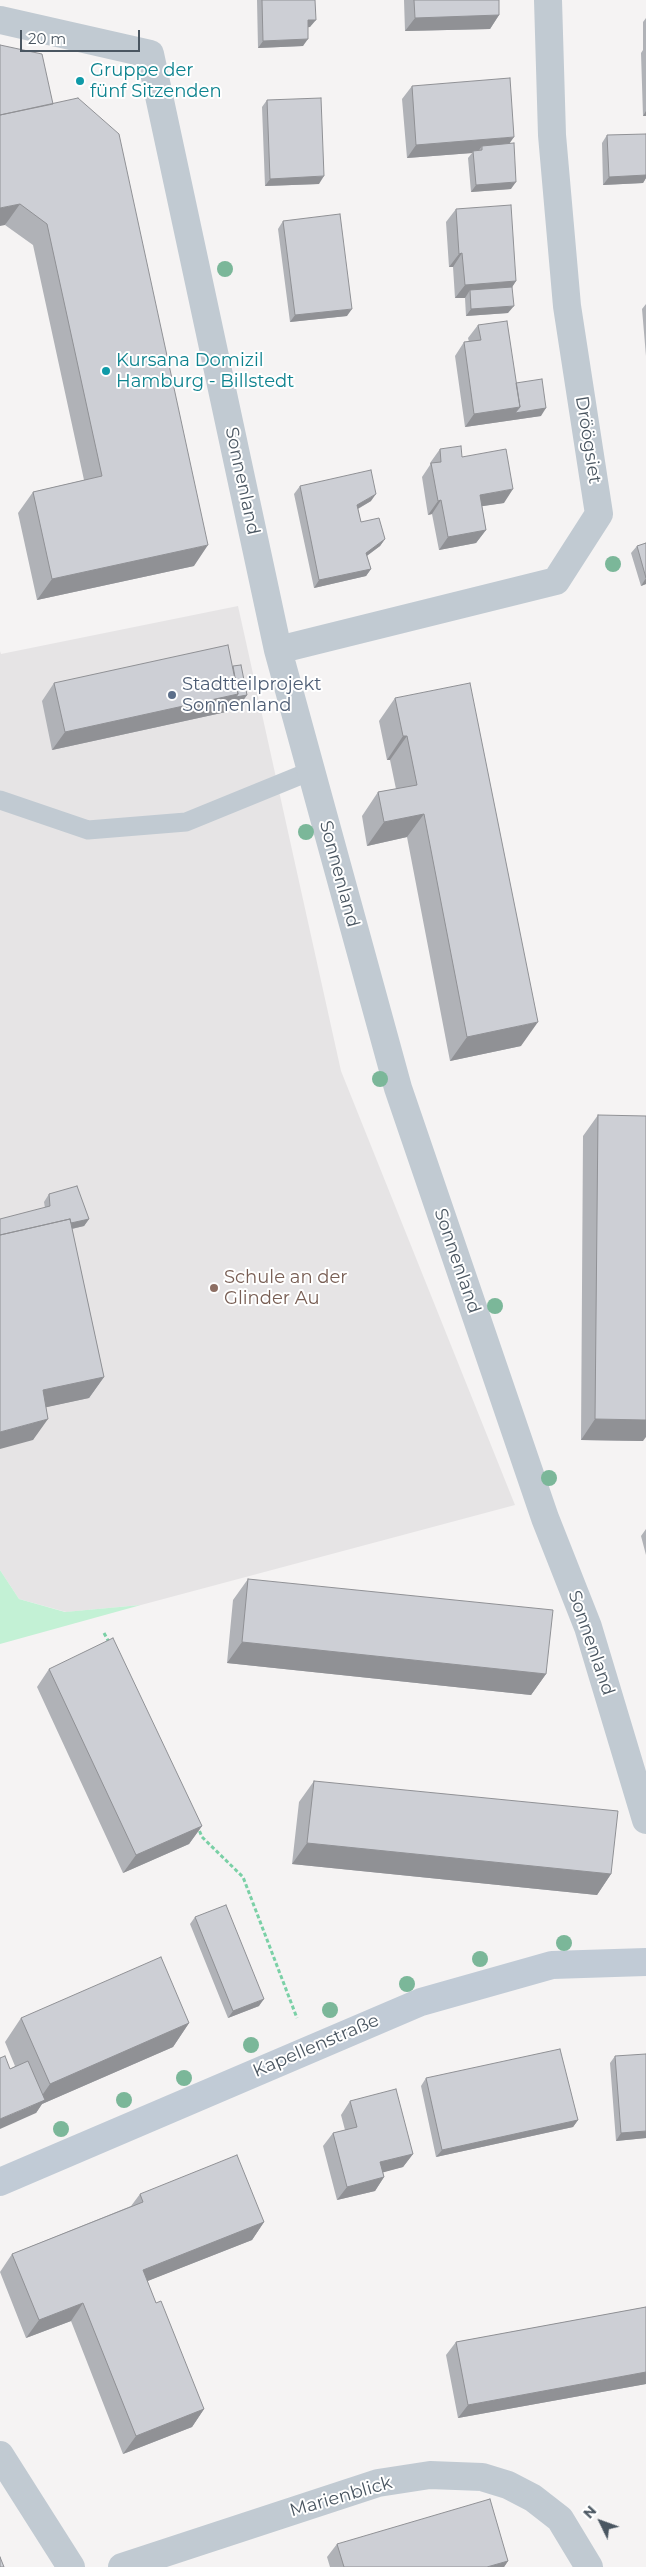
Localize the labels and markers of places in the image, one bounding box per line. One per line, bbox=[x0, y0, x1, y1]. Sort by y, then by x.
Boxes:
place label: Gruppe der fünf Sitzenden bbox=[90, 60, 222, 102]
marker: Gruppe der fünf Sitzenden bbox=[74, 75, 86, 87]
place label: Kursana Domizil Hamburg - Billstedt bbox=[116, 350, 294, 392]
marker: Kursana Domizil Hamburg - Billstedt bbox=[100, 365, 112, 377]
place label: Stadtteilprojekt Sonnenland bbox=[182, 674, 322, 716]
marker: Stadtteilprojekt Sonnenland bbox=[166, 689, 178, 701]
place label: Schule an der Glinder Au bbox=[224, 1267, 348, 1310]
marker: Schule an der Glinder Au bbox=[208, 1282, 220, 1294]

